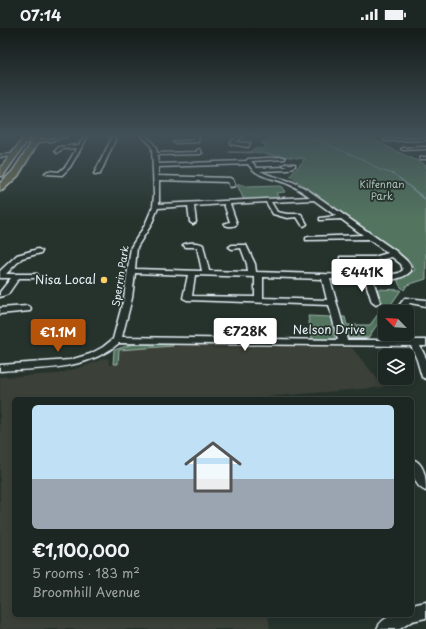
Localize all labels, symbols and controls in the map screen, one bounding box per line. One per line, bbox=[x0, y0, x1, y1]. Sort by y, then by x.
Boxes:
text: 07:14 bbox=[20, 3, 61, 26]
park label: Kilfennan Park bbox=[359, 176, 405, 203]
street label: Sperrin Park bbox=[107, 244, 132, 307]
pin: €441K bbox=[334, 259, 390, 293]
text: €441K bbox=[341, 262, 383, 281]
place label: Nisa Local bbox=[35, 270, 96, 288]
marker: Nisa Local bbox=[99, 275, 109, 285]
north arrow bbox=[378, 305, 414, 341]
map controls bbox=[378, 305, 414, 385]
pin: €728K bbox=[217, 318, 273, 352]
pin: €1.1M bbox=[30, 319, 86, 353]
street label: Nelson Drive bbox=[293, 320, 365, 338]
text: €728K bbox=[223, 321, 267, 340]
text: €1.1M bbox=[40, 322, 76, 341]
button: layers bbox=[378, 349, 414, 385]
icon: home bbox=[177, 431, 249, 503]
text: €1,100,000 bbox=[32, 537, 130, 563]
text: 5 rooms · 183 m² bbox=[32, 563, 140, 582]
text: Broomhill Avenue bbox=[32, 582, 140, 601]

